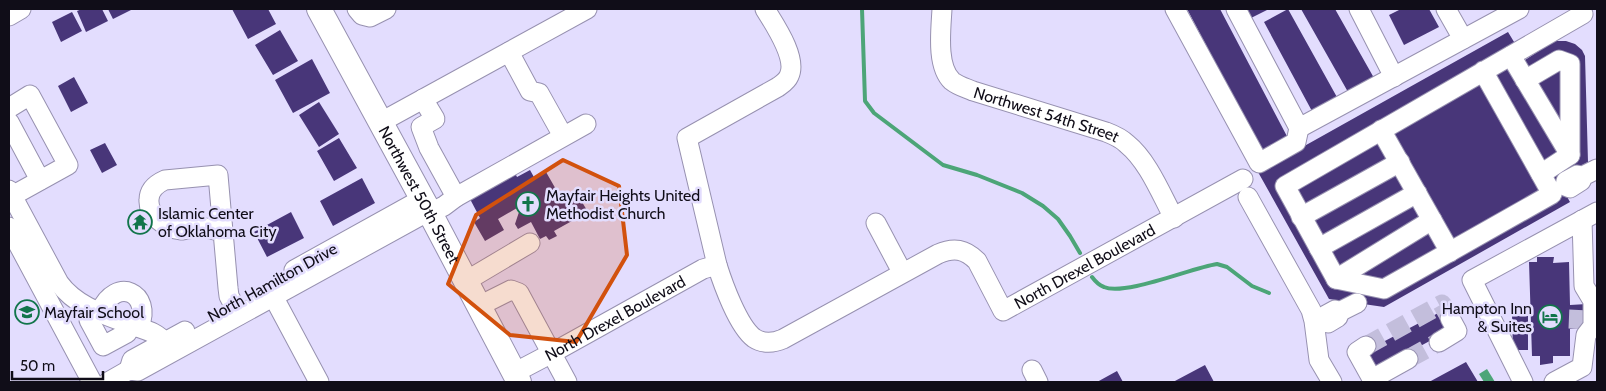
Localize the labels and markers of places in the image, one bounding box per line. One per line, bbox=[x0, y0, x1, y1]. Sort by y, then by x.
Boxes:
place label: Mayfair Heights United Methodist Church bbox=[546, 186, 700, 223]
church icon: Mayfair Heights United Methodist Church bbox=[515, 191, 541, 217]
place label: Islamic Center of Oklahoma City bbox=[158, 204, 276, 241]
temple icon: Islamic Center of Oklahoma City bbox=[127, 209, 153, 235]
school or university icon: Mayfair School bbox=[14, 299, 40, 325]
place label: Hampton Inn & Suites bbox=[1442, 299, 1532, 336]
place label: Mayfair School bbox=[44, 303, 144, 322]
hotel icon: Hampton Inn & Suites bbox=[1537, 304, 1563, 330]

